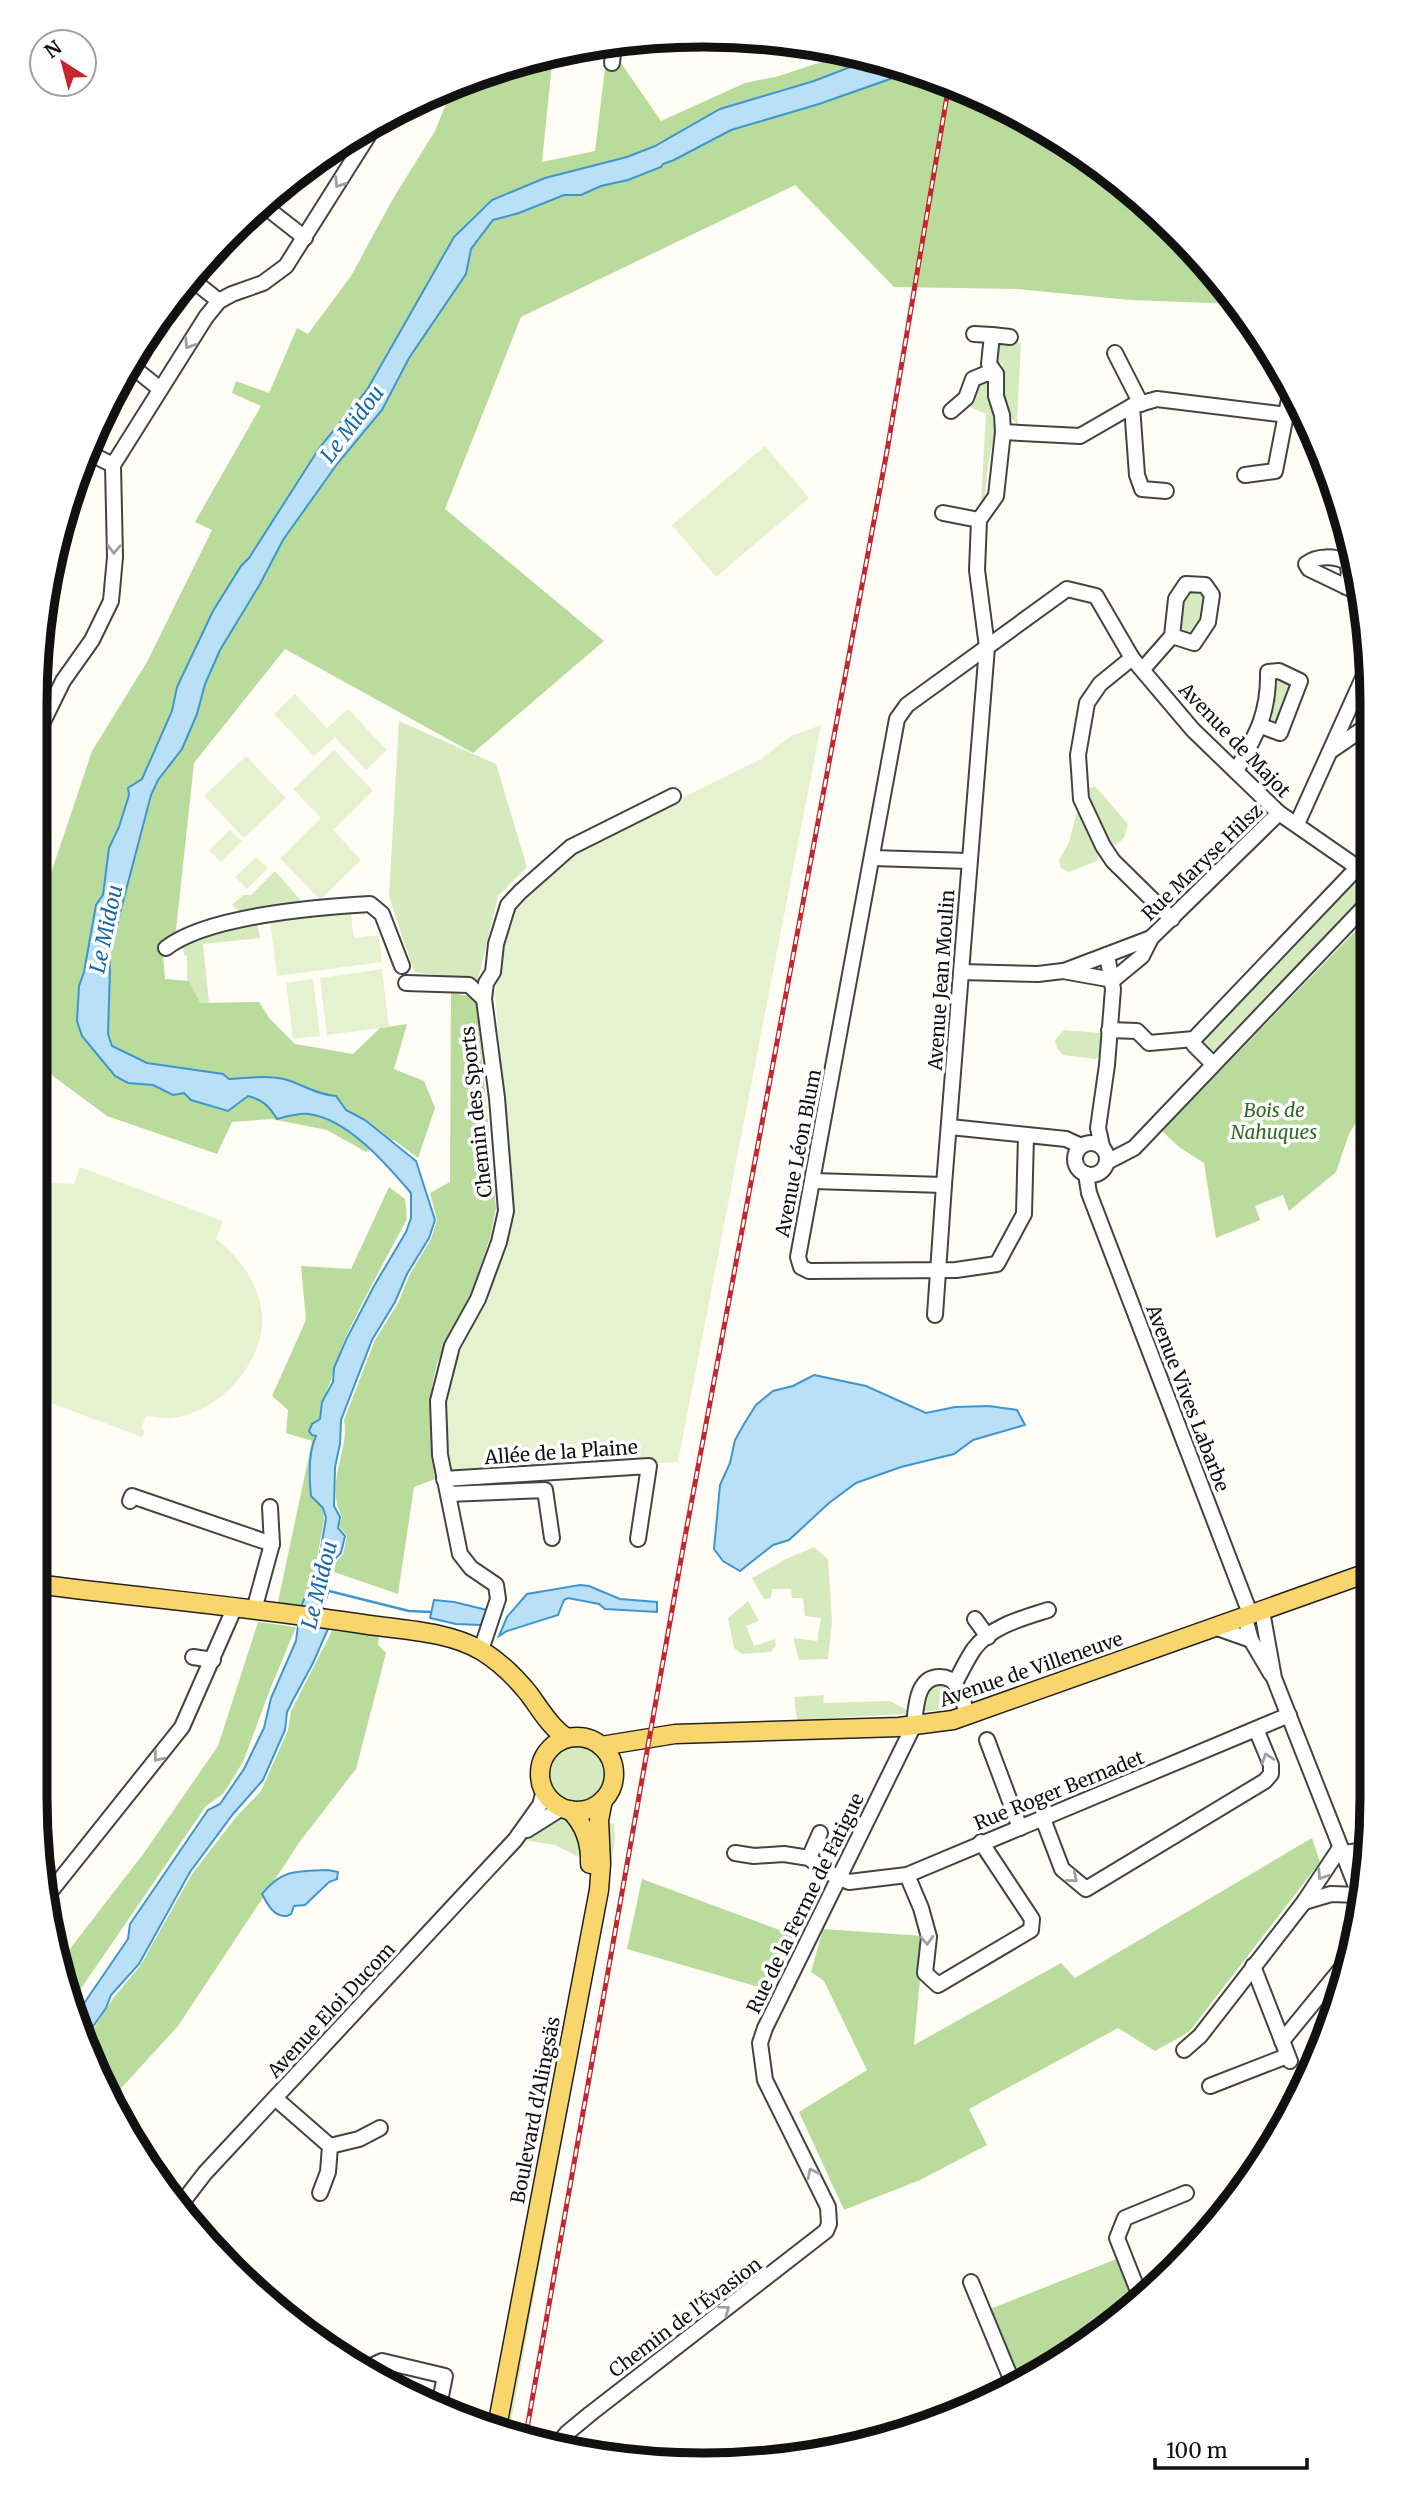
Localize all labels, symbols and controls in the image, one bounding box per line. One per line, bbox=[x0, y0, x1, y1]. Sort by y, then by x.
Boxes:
north arrow bbox=[28, 28, 98, 98]
text: N bbox=[40, 35, 66, 63]
one-way arrow bbox=[335, 175, 348, 188]
one-way arrow bbox=[184, 336, 197, 349]
water label: Le Midou bbox=[314, 380, 390, 468]
one-way arrow bbox=[107, 544, 122, 555]
street label: Avenue de Majot bbox=[1173, 677, 1296, 803]
street label: Rue Maryse Hilsz bbox=[1137, 798, 1267, 926]
water label: Le Midou bbox=[83, 882, 129, 976]
street label: Avenue Jean Moulin bbox=[923, 888, 959, 1072]
street label: Chemin des Sports bbox=[455, 1025, 497, 1199]
street label: Avenue Léon Blum bbox=[770, 1067, 826, 1240]
park label: Bois de Nahuques bbox=[1231, 1098, 1317, 1144]
street label: Avenue Vives Labarbe bbox=[1141, 1300, 1235, 1495]
street label: Allée de la Plaine bbox=[483, 1435, 638, 1469]
water label: Le Midou bbox=[295, 1538, 343, 1632]
street label: Avenue de Villeneuve bbox=[935, 1626, 1126, 1712]
street label: Rue Roger Bernadet bbox=[970, 1745, 1148, 1835]
one-way arrow bbox=[153, 1749, 166, 1761]
one-way arrow bbox=[1261, 1752, 1275, 1764]
street label: Rue de la Ferme de Fatigue bbox=[741, 1789, 869, 2017]
one-way arrow bbox=[1318, 1867, 1330, 1880]
one-way arrow bbox=[1066, 1870, 1078, 1883]
one-way arrow bbox=[919, 1935, 934, 1946]
street label: Avenue Eloi Ducom bbox=[261, 1937, 400, 2084]
street label: Boulevard d'Alingsäs bbox=[505, 2015, 565, 2205]
one-way arrow bbox=[806, 2168, 820, 2180]
street label: Chemin de l'Évasion bbox=[604, 2252, 766, 2382]
one-way arrow bbox=[718, 2306, 730, 2319]
scale bar bbox=[1155, 2426, 1307, 2470]
text: 100 m bbox=[1166, 2437, 1228, 2464]

